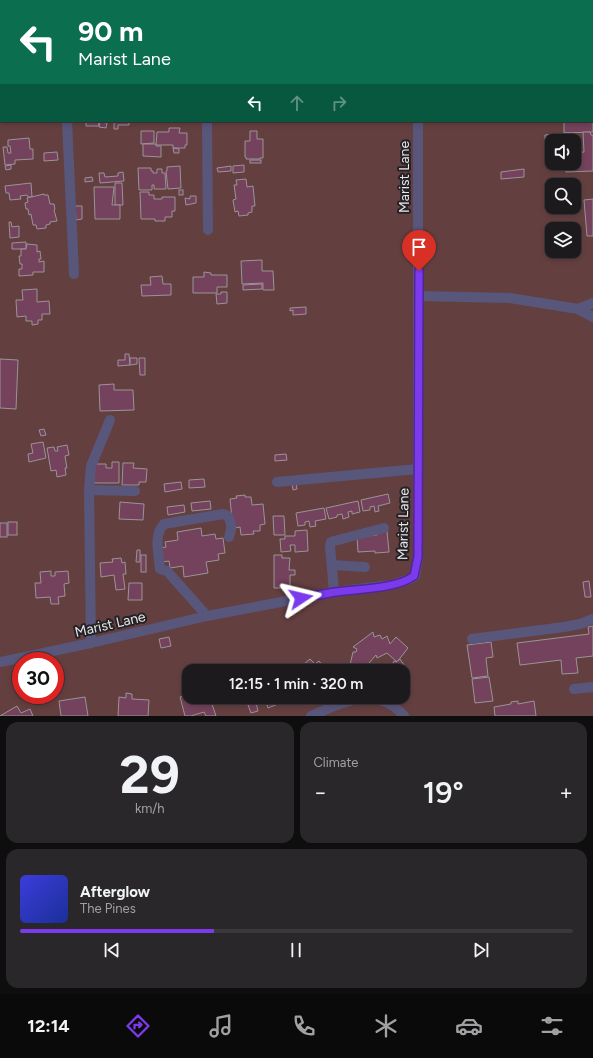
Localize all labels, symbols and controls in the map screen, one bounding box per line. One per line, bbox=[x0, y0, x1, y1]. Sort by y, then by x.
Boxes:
text: 90 m bbox=[78, 14, 143, 48]
icon: left bbox=[12, 16, 64, 68]
text: Marist Lane bbox=[78, 48, 171, 70]
icon: left bbox=[244, 92, 266, 114]
icon: ahead bbox=[286, 92, 308, 114]
icon: right bbox=[328, 92, 350, 114]
map controls bbox=[545, 134, 581, 258]
button: sound bbox=[545, 134, 581, 170]
street label: Marist Lane bbox=[396, 141, 413, 213]
button: search bbox=[545, 178, 581, 214]
button: layers bbox=[545, 222, 581, 258]
pin bbox=[402, 230, 436, 271]
icon: arrive bbox=[408, 236, 430, 258]
street label: Marist Lane bbox=[394, 487, 413, 560]
position arrow bbox=[280, 577, 322, 619]
street label: Marist Lane bbox=[73, 608, 147, 641]
speed limit sign: 30 bbox=[12, 652, 64, 704]
text: 12:15 · 1 min · 320 m bbox=[229, 675, 363, 693]
text: 29 bbox=[120, 744, 180, 806]
text: Climate bbox=[314, 755, 358, 770]
text: 19° bbox=[423, 774, 464, 811]
text: − bbox=[314, 779, 327, 806]
text: + bbox=[559, 779, 573, 806]
text: km/h bbox=[135, 801, 165, 816]
text: Afterglow bbox=[80, 883, 150, 901]
text: The Pines bbox=[80, 901, 136, 916]
icon: previous bbox=[101, 939, 123, 961]
icon: pause bbox=[285, 939, 307, 961]
icon: next bbox=[470, 939, 492, 961]
icon: directions bbox=[124, 1012, 152, 1040]
icon: music bbox=[207, 1012, 235, 1040]
icon: phone bbox=[290, 1012, 318, 1040]
icon: climate bbox=[372, 1012, 400, 1040]
icon: car bbox=[455, 1012, 483, 1040]
icon: filters bbox=[538, 1012, 566, 1040]
text: 12:14 bbox=[27, 1015, 70, 1037]

